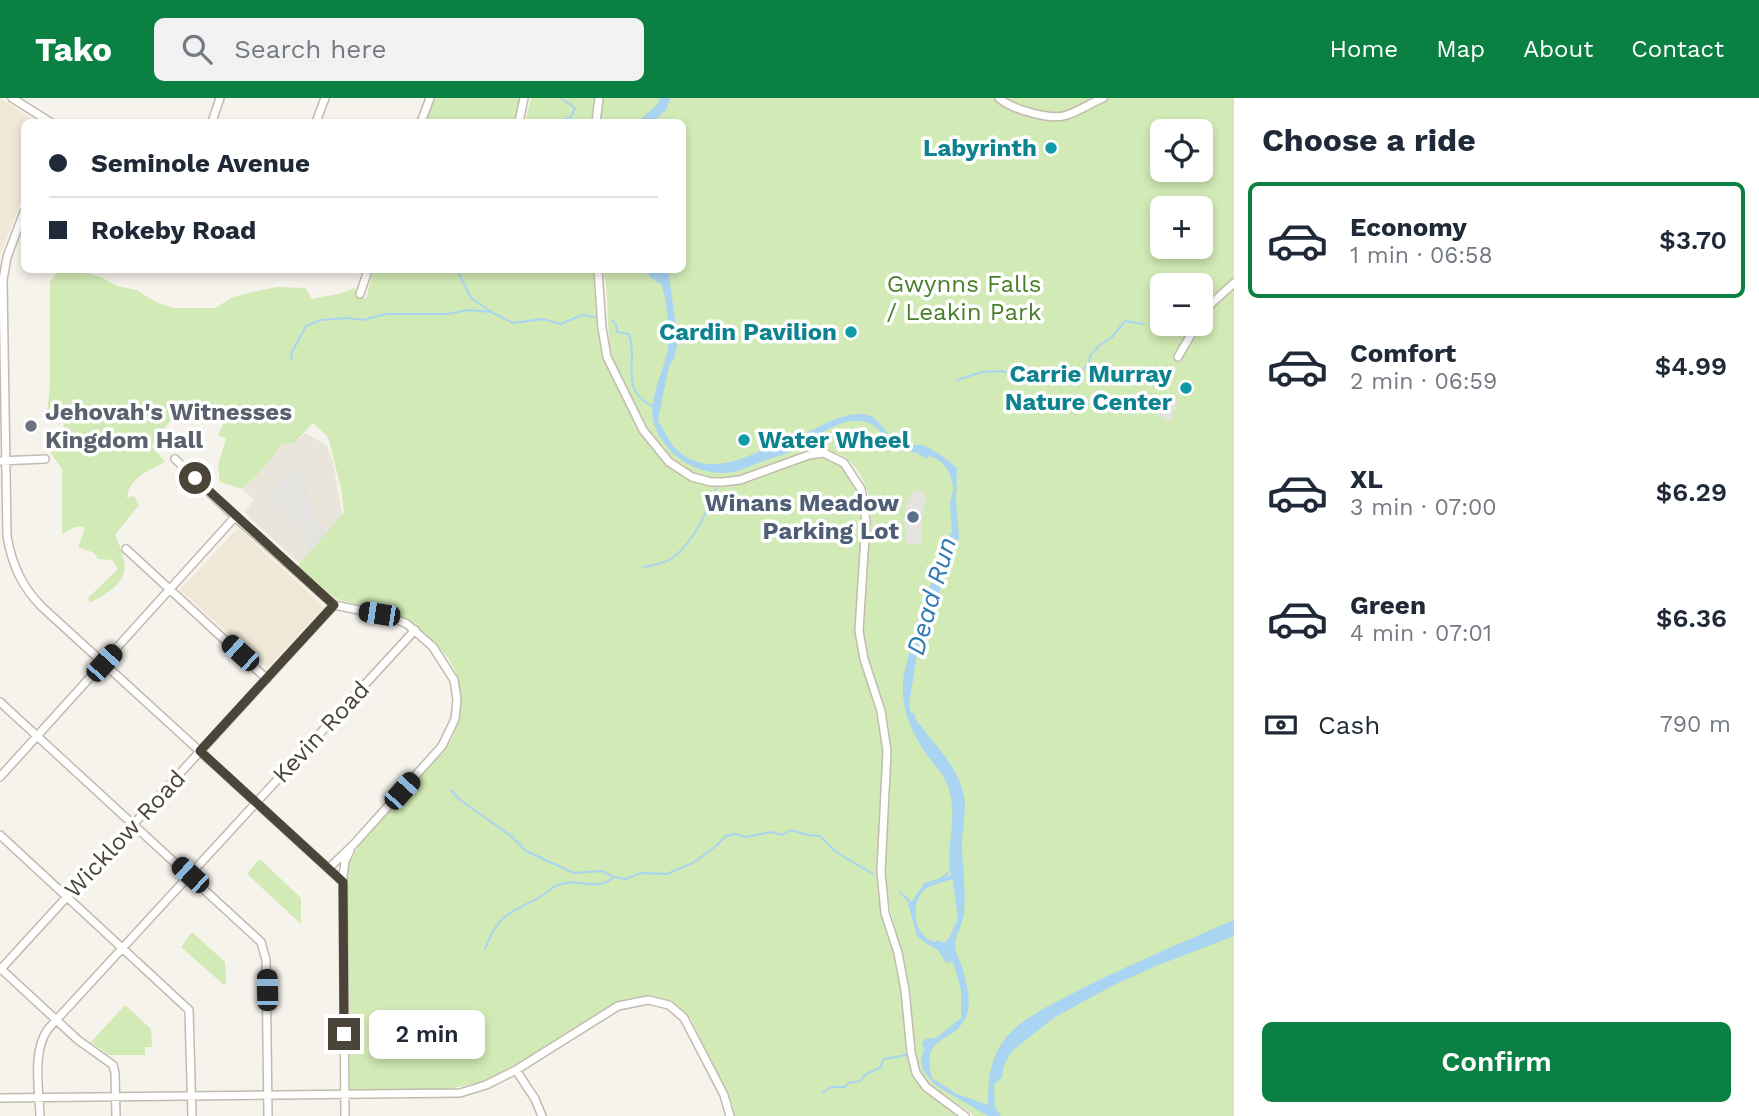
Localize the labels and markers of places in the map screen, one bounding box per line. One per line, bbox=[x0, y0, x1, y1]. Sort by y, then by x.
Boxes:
place label: Labyrinth bbox=[923, 134, 1037, 162]
marker: Labyrinth bbox=[1043, 140, 1059, 156]
place label: Cardin Pavilion bbox=[659, 318, 837, 346]
marker: Cardin Pavilion bbox=[843, 324, 859, 340]
place label: Carrie Murray Nature Center bbox=[1005, 360, 1173, 416]
marker: Carrie Murray Nature Center bbox=[1178, 380, 1194, 396]
place label: Jehovah's Witnesses Kingdom Hall bbox=[45, 398, 292, 454]
marker: Jehovah's Witnesses Kingdom Hall bbox=[23, 418, 39, 434]
place label: Water Wheel bbox=[758, 426, 910, 454]
marker: Water Wheel bbox=[736, 432, 752, 448]
place label: Winans Meadow Parking Lot bbox=[705, 489, 899, 545]
marker: Winans Meadow Parking Lot bbox=[905, 509, 921, 525]

